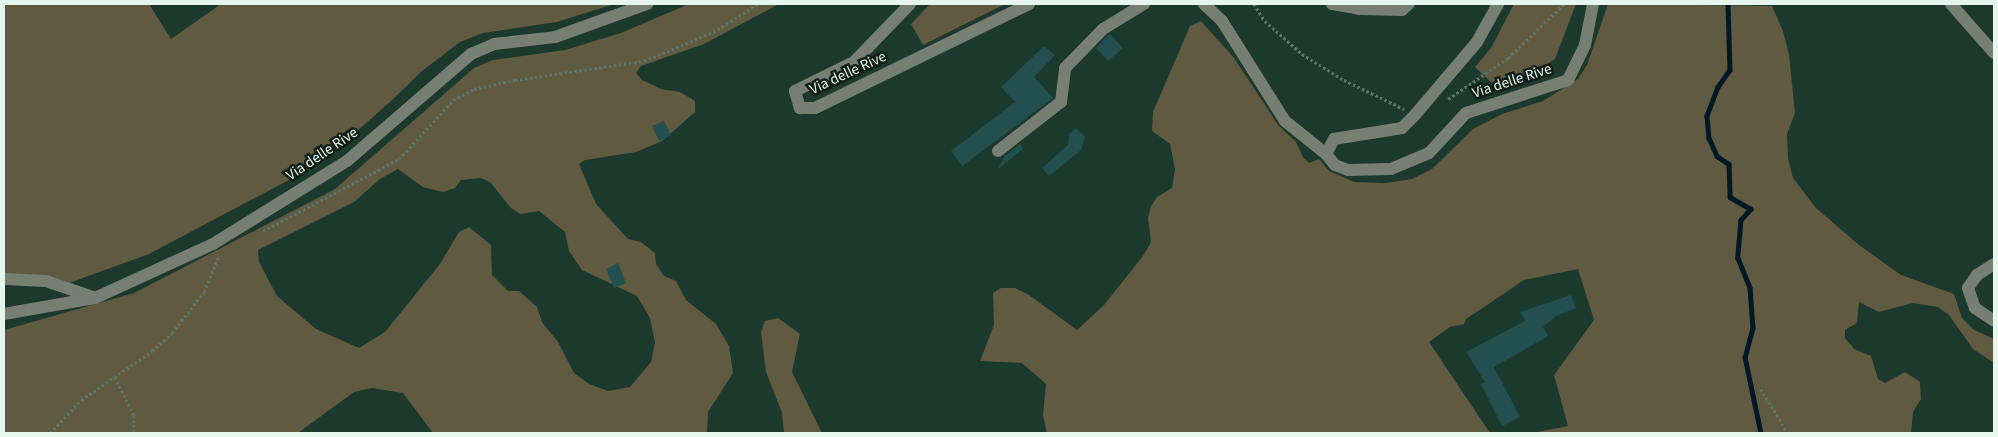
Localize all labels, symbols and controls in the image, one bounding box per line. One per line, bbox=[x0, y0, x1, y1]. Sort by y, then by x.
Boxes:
street label: Via delle Rive bbox=[807, 47, 889, 99]
street label: Via delle Rive bbox=[1470, 60, 1554, 102]
street label: Via delle Rive bbox=[283, 123, 361, 185]

